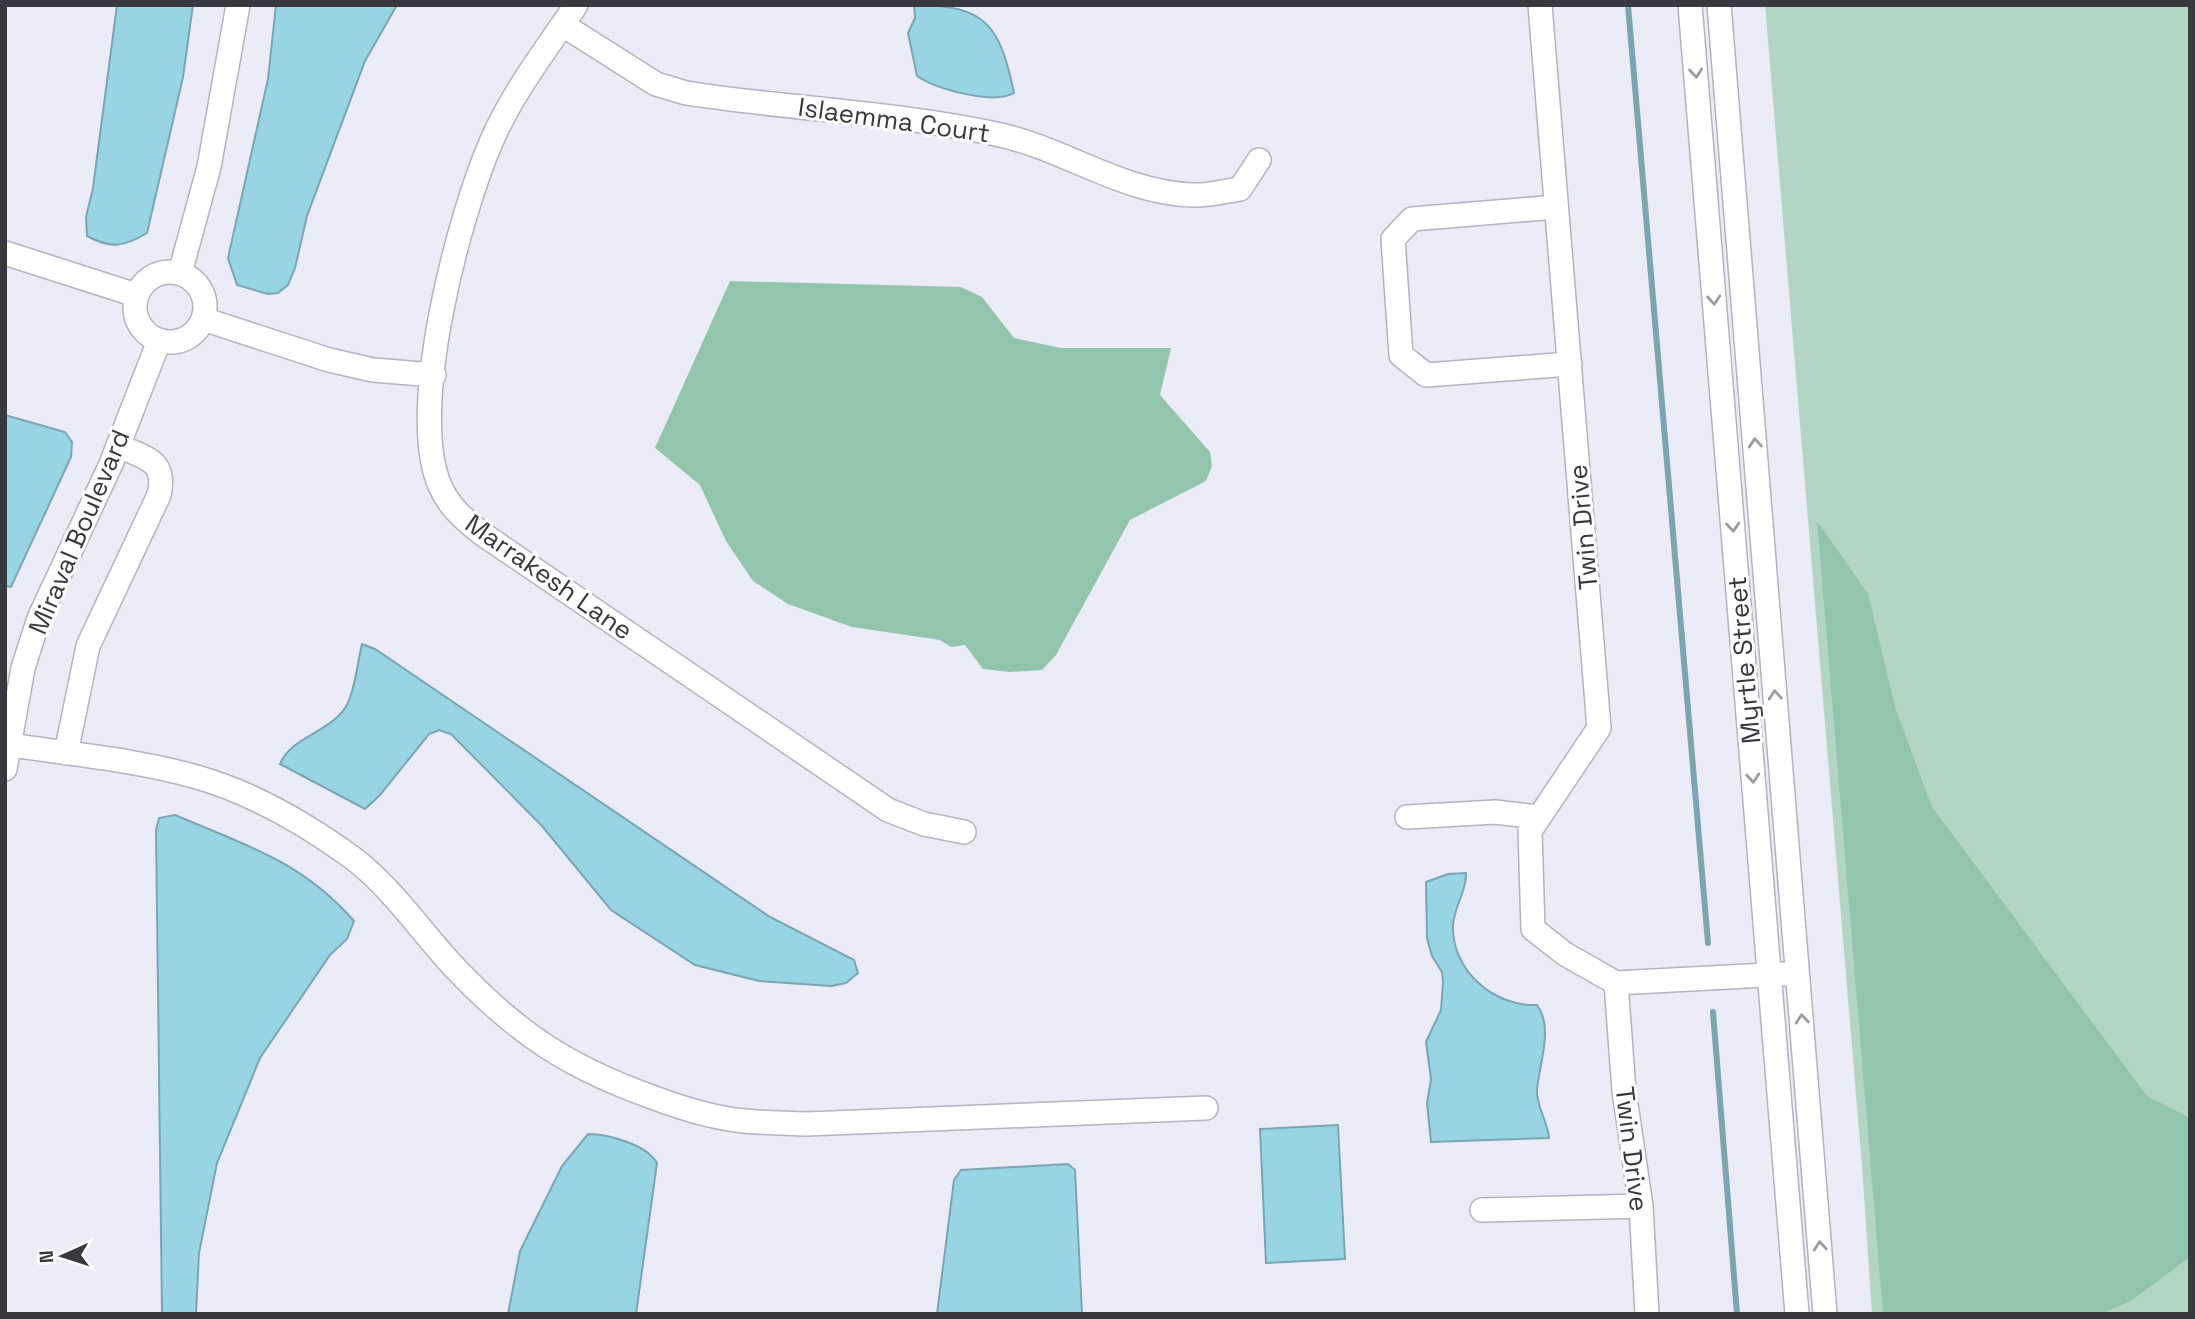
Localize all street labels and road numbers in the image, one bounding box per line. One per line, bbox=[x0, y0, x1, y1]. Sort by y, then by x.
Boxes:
street label: Islaemma Court bbox=[796, 90, 992, 150]
street label: Miraval Boulevard bbox=[21, 424, 137, 640]
street label: Twin Drive bbox=[1561, 463, 1605, 591]
street label: Marrakesh Lane bbox=[459, 507, 639, 647]
street label: Myrtle Street bbox=[1720, 575, 1768, 745]
street label: Twin Drive bbox=[1607, 1085, 1657, 1213]

